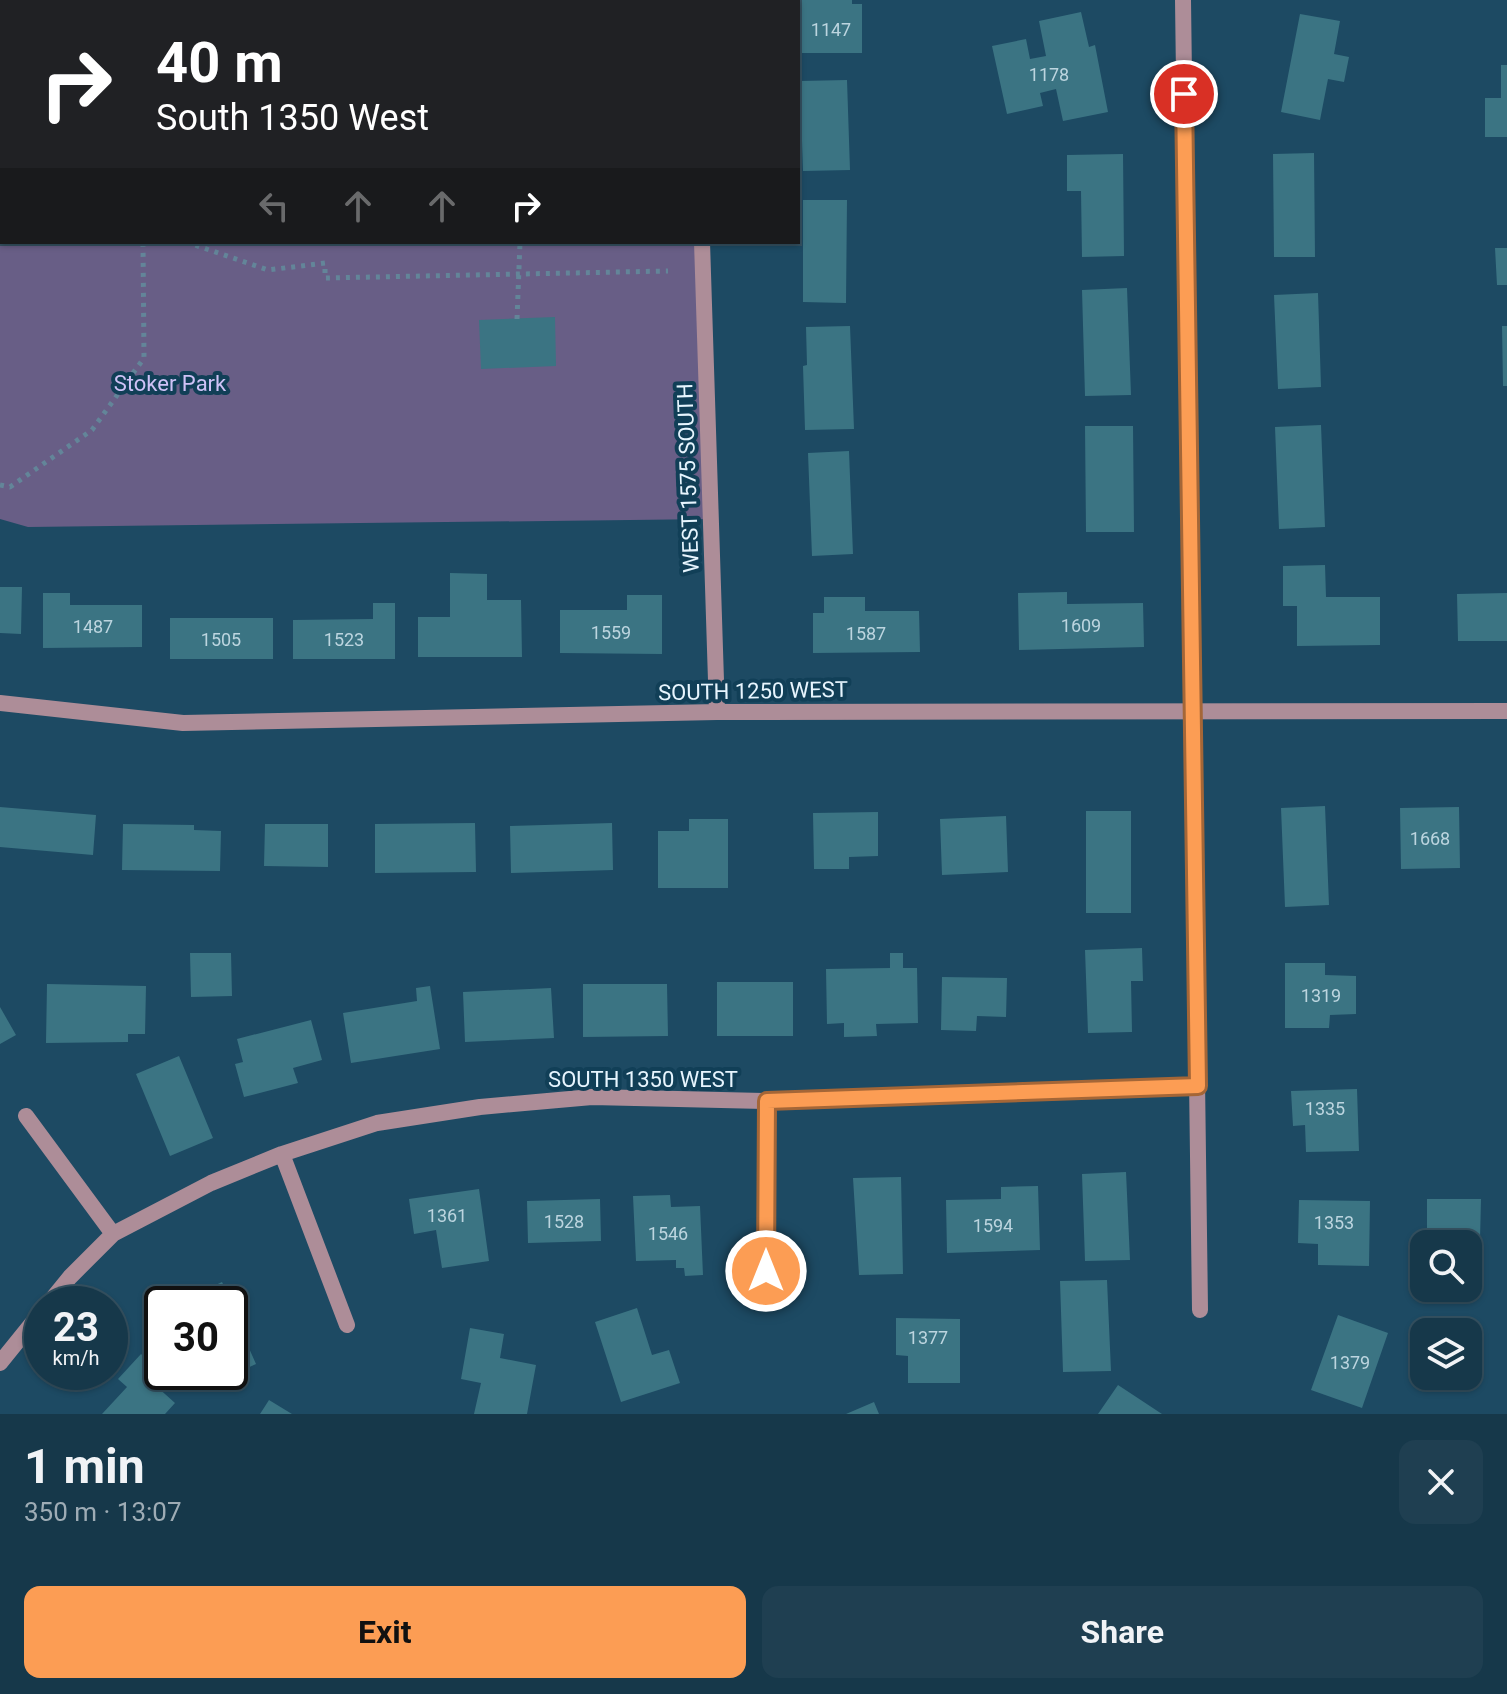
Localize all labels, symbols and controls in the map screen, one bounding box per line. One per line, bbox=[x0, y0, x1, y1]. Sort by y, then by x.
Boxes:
house number: 1147 bbox=[811, 19, 851, 40]
text: 40 m bbox=[156, 30, 283, 96]
icon: right bbox=[24, 32, 128, 136]
pin bbox=[1150, 60, 1218, 128]
house number: 1178 bbox=[1029, 64, 1069, 85]
icon: arrive bbox=[1162, 72, 1206, 116]
text: South 1350 West bbox=[156, 97, 429, 139]
icon: left bbox=[252, 184, 296, 228]
icon: ahead bbox=[336, 184, 380, 228]
icon: ahead bbox=[420, 184, 464, 228]
icon: right bbox=[504, 184, 548, 228]
park label: Stoker Park bbox=[114, 371, 227, 396]
street label: WEST 1575 SOUTH bbox=[672, 383, 704, 573]
house number: 1609 bbox=[1061, 615, 1101, 636]
house number: 1487 bbox=[73, 616, 113, 637]
house number: 1559 bbox=[591, 622, 631, 643]
house number: 1587 bbox=[846, 623, 886, 644]
house number: 1505 bbox=[201, 629, 241, 650]
house number: 1523 bbox=[324, 629, 364, 650]
street label: SOUTH 1250 WEST bbox=[658, 677, 848, 705]
house number: 1668 bbox=[1410, 828, 1450, 849]
house number: 1319 bbox=[1301, 985, 1341, 1006]
street label: SOUTH 1350 WEST bbox=[548, 1067, 738, 1092]
house number: 1335 bbox=[1305, 1098, 1345, 1119]
house number: 1361 bbox=[427, 1205, 467, 1226]
house number: 1528 bbox=[544, 1211, 584, 1232]
house number: 1353 bbox=[1314, 1212, 1354, 1233]
house number: 1594 bbox=[973, 1215, 1013, 1236]
house number: 1546 bbox=[648, 1223, 688, 1244]
position arrow bbox=[724, 1229, 808, 1313]
map controls bbox=[1410, 1230, 1482, 1390]
button: search bbox=[1410, 1230, 1482, 1302]
speed limit sign: 30 bbox=[144, 1286, 248, 1390]
text: 23 bbox=[53, 1304, 99, 1351]
button: layers bbox=[1410, 1318, 1482, 1390]
house number: 1377 bbox=[908, 1327, 948, 1348]
text: km/h bbox=[53, 1346, 99, 1370]
house number: 1379 bbox=[1330, 1352, 1370, 1373]
text: 1 min bbox=[24, 1438, 145, 1495]
button: close bbox=[1399, 1440, 1483, 1524]
text: 350 m · 13:07 bbox=[24, 1497, 182, 1527]
button: Exit bbox=[24, 1586, 746, 1678]
button: Share bbox=[762, 1586, 1483, 1678]

